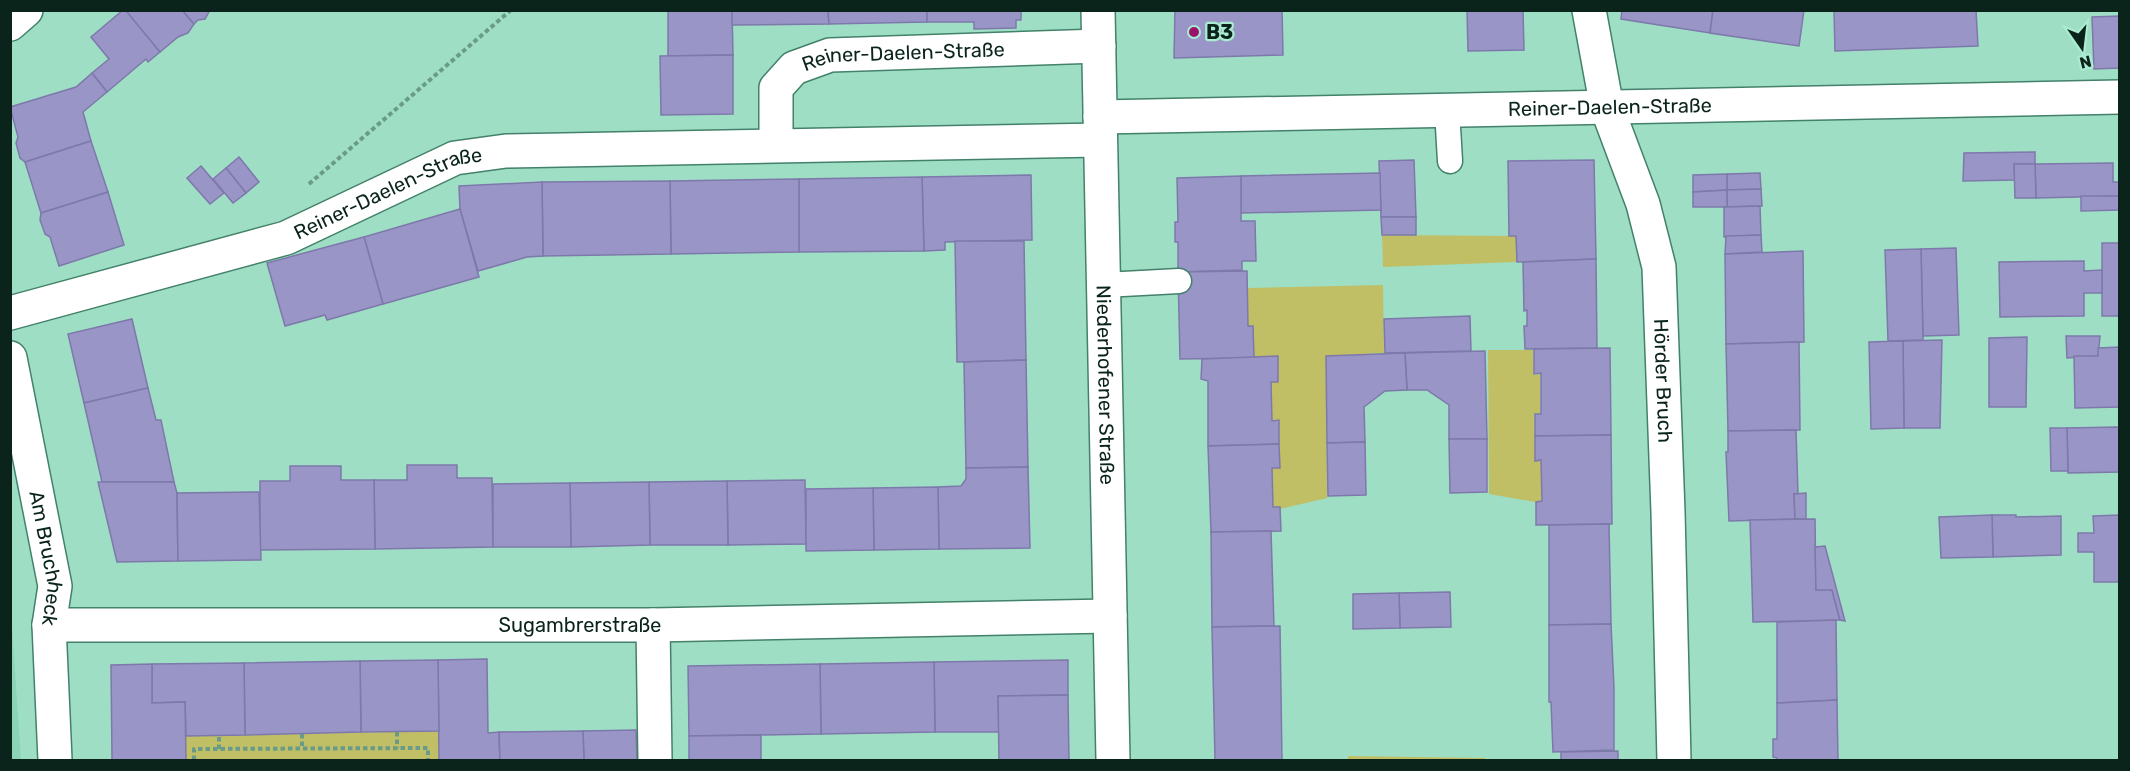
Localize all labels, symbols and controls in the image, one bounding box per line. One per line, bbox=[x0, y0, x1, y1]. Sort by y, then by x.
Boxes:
north arrow bbox=[2052, 18, 2112, 78]
place label: B3 bbox=[1206, 20, 1233, 44]
marker: B3 bbox=[1187, 25, 1201, 39]
street label: Reiner-Daelen-Straße bbox=[798, 37, 1005, 76]
text: N bbox=[2078, 51, 2093, 73]
street label: Reiner-Daelen-Straße bbox=[1508, 93, 1712, 121]
street label: Reiner-Daelen-Straße bbox=[290, 142, 483, 245]
street label: Niederhofener Straße bbox=[1092, 285, 1119, 485]
street label: Hörder Bruch bbox=[1649, 318, 1677, 443]
street label: Am Bruchheck bbox=[24, 489, 68, 628]
street label: Sugambrerstraße bbox=[499, 613, 662, 637]

